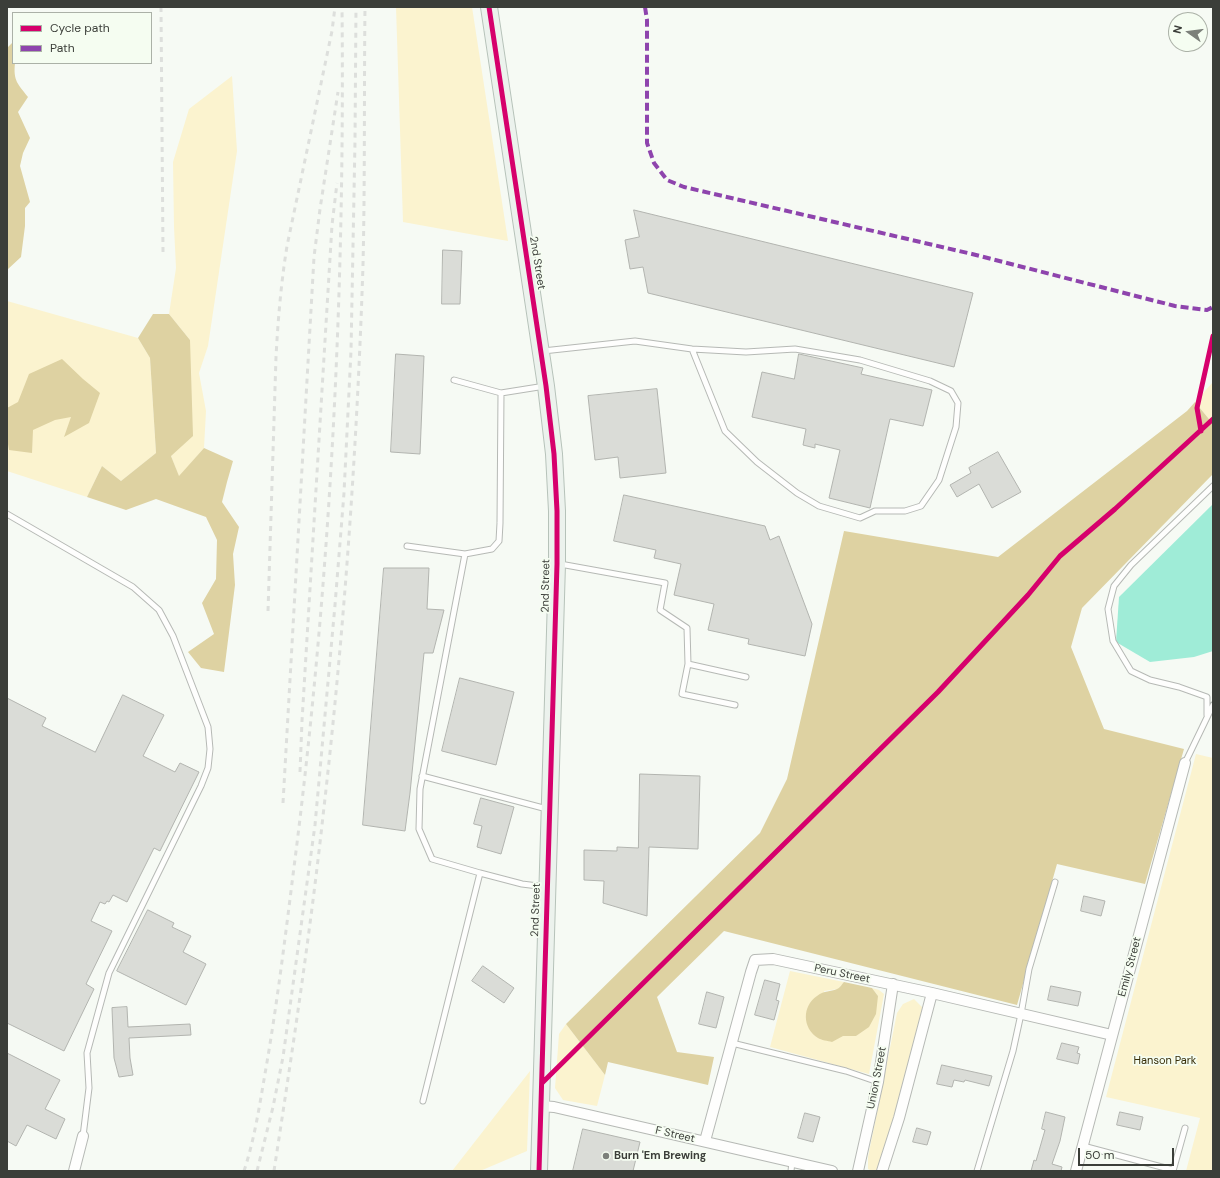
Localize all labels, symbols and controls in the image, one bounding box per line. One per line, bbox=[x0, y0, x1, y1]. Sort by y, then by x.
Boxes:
legend bbox=[12, 12, 152, 64]
north arrow bbox=[1168, 12, 1208, 52]
text: Cycle path bbox=[50, 20, 110, 36]
text: N bbox=[1170, 24, 1185, 35]
text: Path bbox=[50, 40, 75, 56]
street label: 2nd Street bbox=[526, 235, 548, 291]
street label: 2nd Street bbox=[539, 559, 553, 613]
street label: 2nd Street bbox=[528, 883, 544, 937]
street label: Emily Street bbox=[1116, 936, 1144, 998]
street label: Peru Street bbox=[813, 962, 871, 986]
street label: Union Street bbox=[865, 1046, 889, 1110]
park label: Hanson Park bbox=[1134, 1054, 1196, 1068]
street label: F Street bbox=[654, 1124, 696, 1146]
scale bar bbox=[1080, 1140, 1176, 1166]
text: 50 m bbox=[1085, 1147, 1114, 1163]
place label: Burn 'Em Brewing bbox=[614, 1149, 706, 1163]
marker: Burn 'Em Brewing bbox=[601, 1151, 611, 1161]

